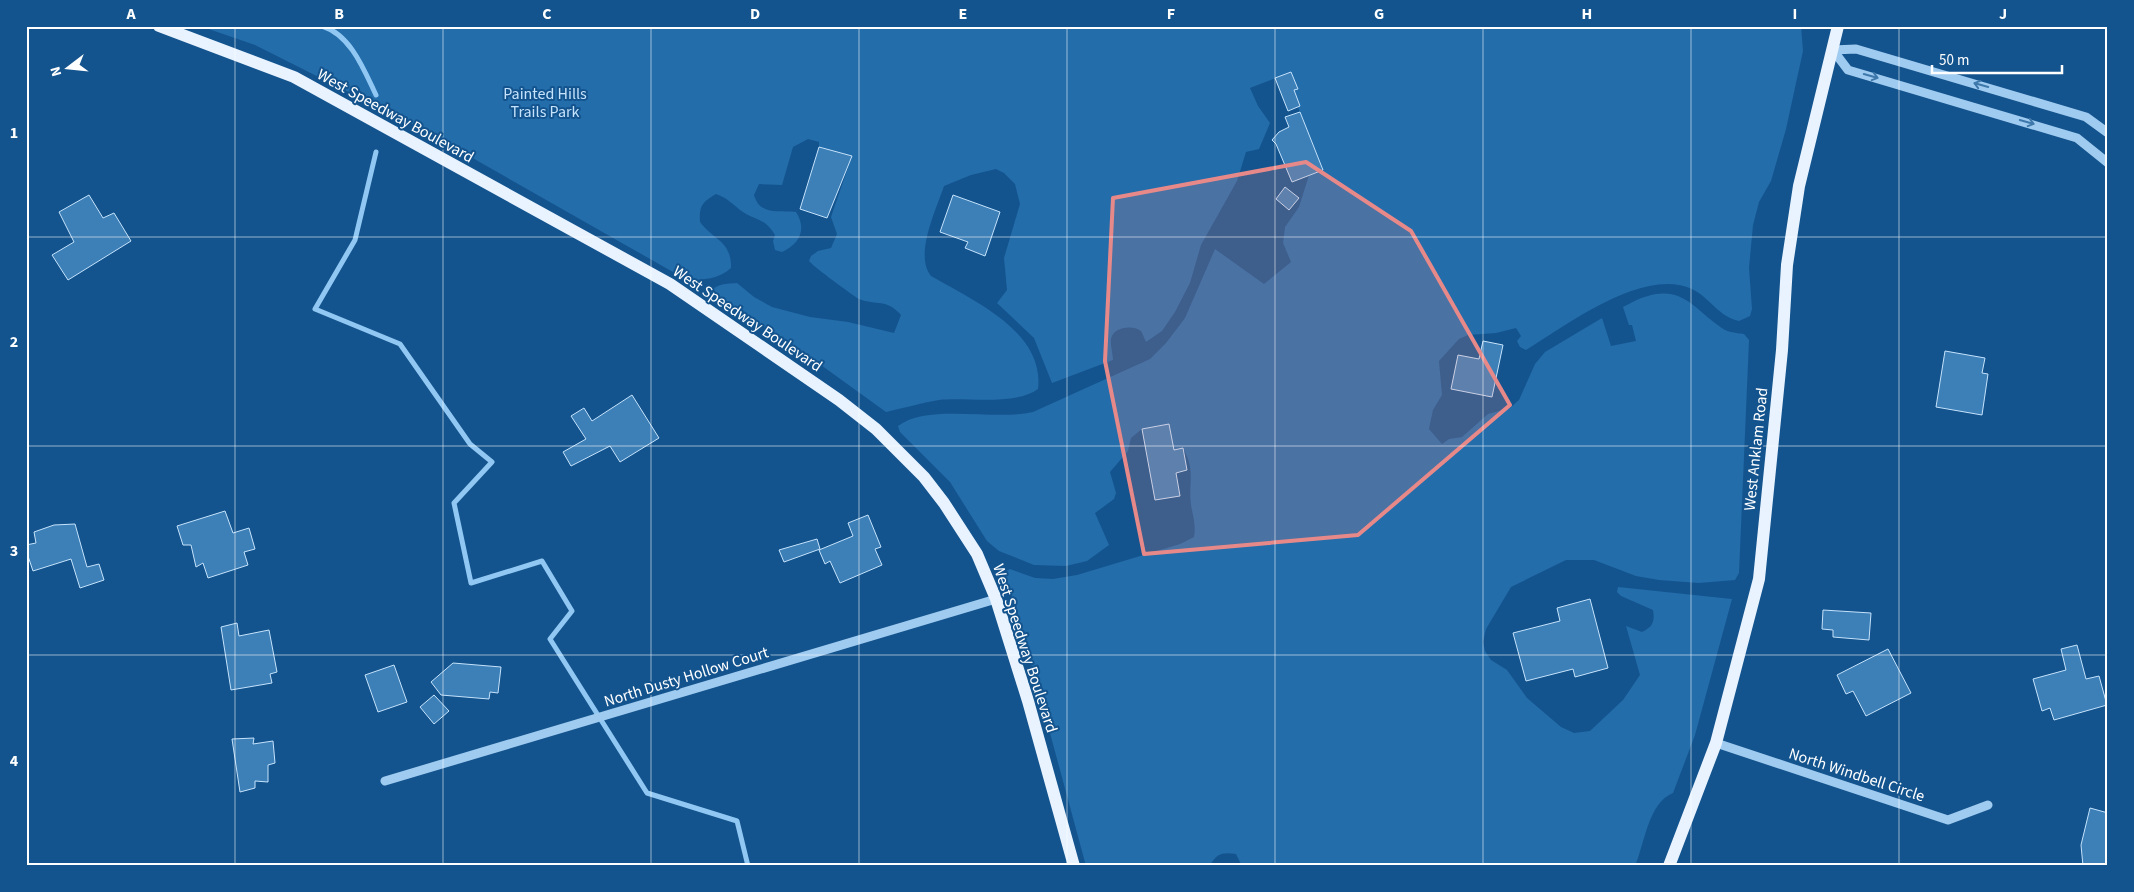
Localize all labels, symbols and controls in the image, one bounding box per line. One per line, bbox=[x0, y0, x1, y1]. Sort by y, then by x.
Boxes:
text: A bbox=[125, 3, 136, 25]
text: B bbox=[334, 3, 344, 25]
text: C bbox=[542, 3, 552, 25]
text: D bbox=[750, 3, 760, 25]
text: E bbox=[959, 3, 967, 25]
text: F bbox=[1167, 3, 1175, 25]
text: G bbox=[1374, 3, 1384, 25]
text: H bbox=[1582, 3, 1592, 25]
text: I bbox=[1793, 3, 1797, 25]
text: J bbox=[1999, 3, 2007, 25]
north arrow bbox=[42, 42, 92, 92]
scale bar bbox=[1932, 42, 2062, 74]
text: 50 m bbox=[1939, 50, 1969, 71]
text: N bbox=[46, 64, 67, 79]
street label: West Speedway Boulevard bbox=[313, 64, 478, 168]
one-way arrow bbox=[1863, 72, 1879, 82]
one-way arrow bbox=[1974, 80, 1990, 90]
park label: Painted Hills Trails Park bbox=[503, 83, 587, 123]
one-way arrow bbox=[2019, 117, 2035, 127]
text: 1 bbox=[10, 122, 18, 144]
street label: West Speedway Boulevard bbox=[668, 260, 827, 377]
text: 2 bbox=[10, 331, 18, 353]
street label: West Anklam Road bbox=[1739, 386, 1773, 512]
text: 3 bbox=[10, 540, 18, 562]
street label: West Speedway Boulevard bbox=[987, 561, 1063, 735]
street label: North Dusty Hollow Court bbox=[601, 641, 772, 712]
street label: North Windbell Circle bbox=[1786, 743, 1928, 807]
text: 4 bbox=[10, 750, 19, 772]

